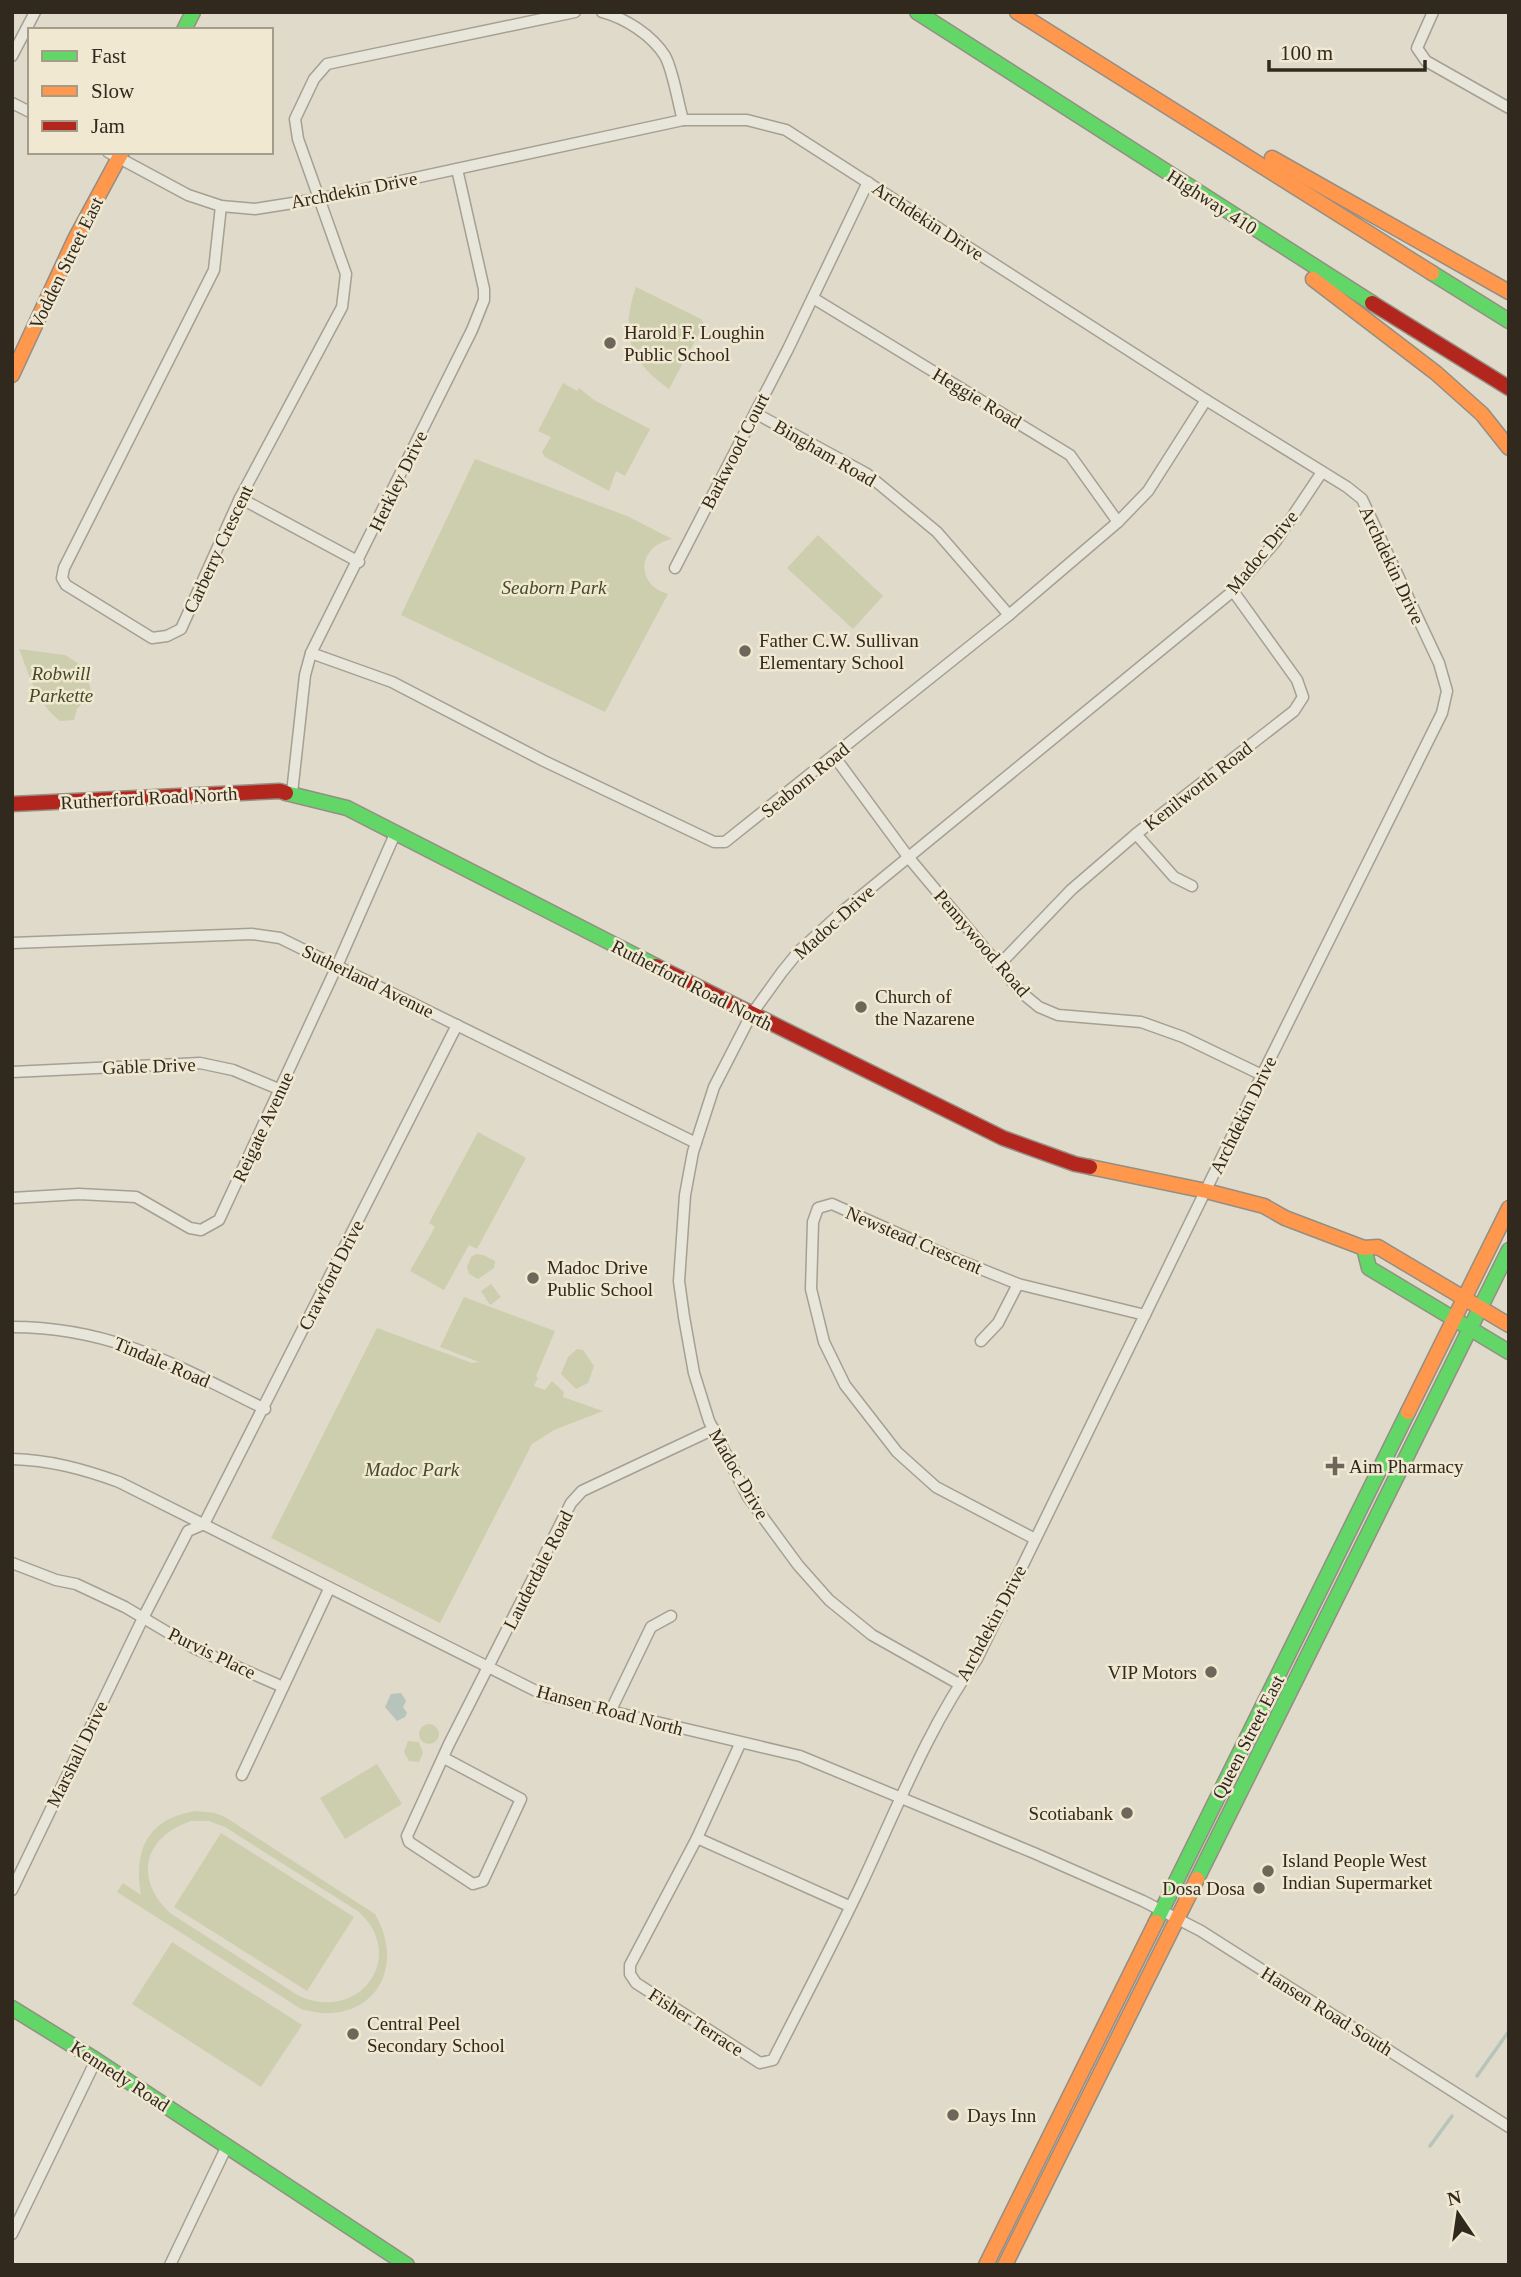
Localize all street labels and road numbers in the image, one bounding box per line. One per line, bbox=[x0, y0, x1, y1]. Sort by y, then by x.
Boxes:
street label: Highway 410 bbox=[1163, 165, 1261, 239]
street label: Archdekin Drive bbox=[289, 167, 419, 213]
street label: Archdekin Drive bbox=[869, 177, 987, 265]
street label: Vodden Street East bbox=[25, 193, 107, 332]
street label: Heggie Road bbox=[929, 363, 1026, 433]
street label: Barkwood Court bbox=[697, 389, 774, 512]
street label: Bingham Road bbox=[770, 415, 880, 491]
street label: Herkley Drive bbox=[365, 427, 431, 535]
street label: Carberry Crescent bbox=[179, 481, 257, 616]
street label: Archdekin Drive bbox=[1355, 502, 1429, 628]
street label: Madoc Drive bbox=[1222, 506, 1302, 598]
street label: Kenilworth Road bbox=[1140, 737, 1257, 835]
street label: Seaborn Road bbox=[757, 738, 854, 822]
street label: Rutherford Road North bbox=[60, 783, 239, 813]
street label: Madoc Drive bbox=[790, 880, 878, 964]
street label: Pennywood Road bbox=[930, 885, 1034, 1001]
street label: Rutherford Road North bbox=[608, 935, 776, 1035]
street label: Sutherland Avenue bbox=[299, 940, 437, 1022]
street label: Archdekin Drive bbox=[1205, 1053, 1281, 1177]
street label: Gable Drive bbox=[102, 1054, 196, 1078]
street label: Reigate Avenue bbox=[228, 1068, 298, 1186]
street label: Newstead Crescent bbox=[843, 1202, 986, 1278]
street label: Crawford Drive bbox=[294, 1216, 368, 1334]
street label: Tindale Road bbox=[111, 1332, 214, 1392]
street label: Madoc Drive bbox=[705, 1425, 773, 1523]
street label: Lauderdale Road bbox=[499, 1507, 577, 1633]
street label: Archdekin Drive bbox=[952, 1561, 1030, 1685]
street label: Purvis Place bbox=[165, 1623, 259, 1683]
street label: Queen Street East bbox=[1208, 1671, 1289, 1802]
street label: Hansen Road North bbox=[534, 1680, 686, 1740]
street label: Marshall Drive bbox=[42, 1697, 112, 1811]
street label: Hansen Road South bbox=[1257, 1962, 1397, 2060]
street label: Fisher Terrace bbox=[645, 1984, 747, 2060]
street label: Kennedy Road bbox=[67, 2036, 174, 2116]

